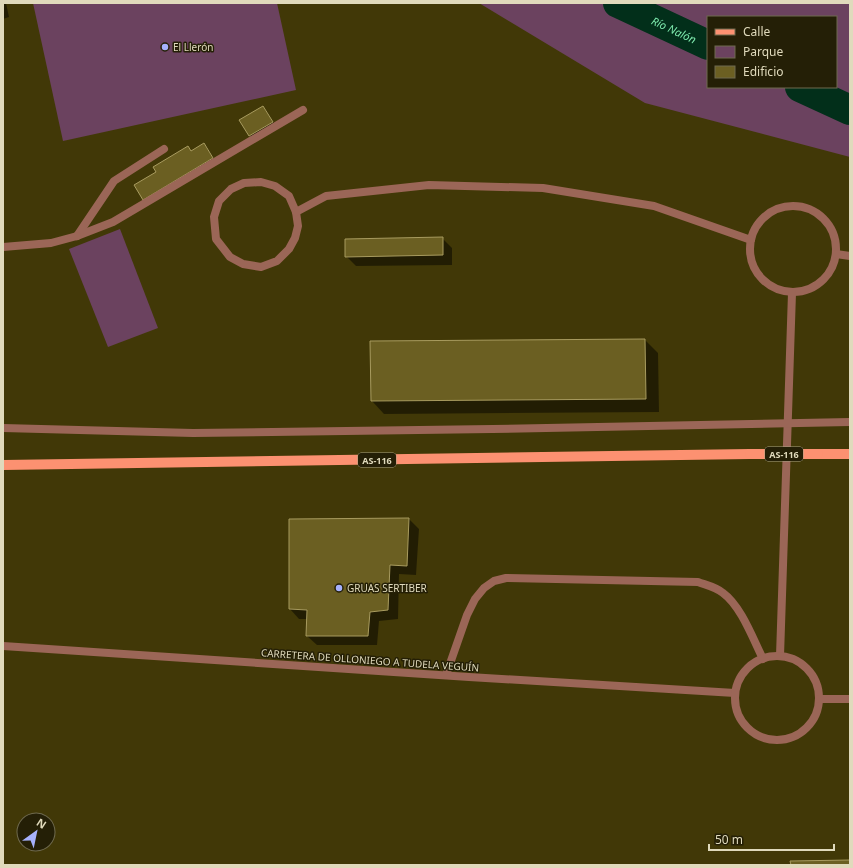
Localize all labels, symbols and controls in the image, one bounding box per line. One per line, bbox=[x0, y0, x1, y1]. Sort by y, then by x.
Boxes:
water label: Río Nalón bbox=[649, 12, 699, 46]
legend bbox=[707, 16, 837, 88]
text: Calle bbox=[743, 23, 771, 40]
place label: El Llerón bbox=[173, 40, 213, 54]
marker: El Llerón bbox=[160, 42, 170, 52]
text: Parque bbox=[743, 43, 784, 60]
text: Edificio bbox=[743, 63, 784, 80]
road number: AS-116 bbox=[765, 447, 803, 461]
road number: AS-116 bbox=[358, 453, 396, 467]
place label: GRUAS SERTIBER bbox=[347, 581, 427, 595]
marker: GRUAS SERTIBER bbox=[334, 583, 344, 593]
street label: CARRETERA DE OLLONIEGO A TUDELA VEGUÍN bbox=[260, 645, 480, 675]
north arrow bbox=[16, 812, 56, 852]
text: N bbox=[34, 814, 50, 832]
scale bar bbox=[709, 826, 834, 852]
text: 50 m bbox=[715, 831, 743, 848]

